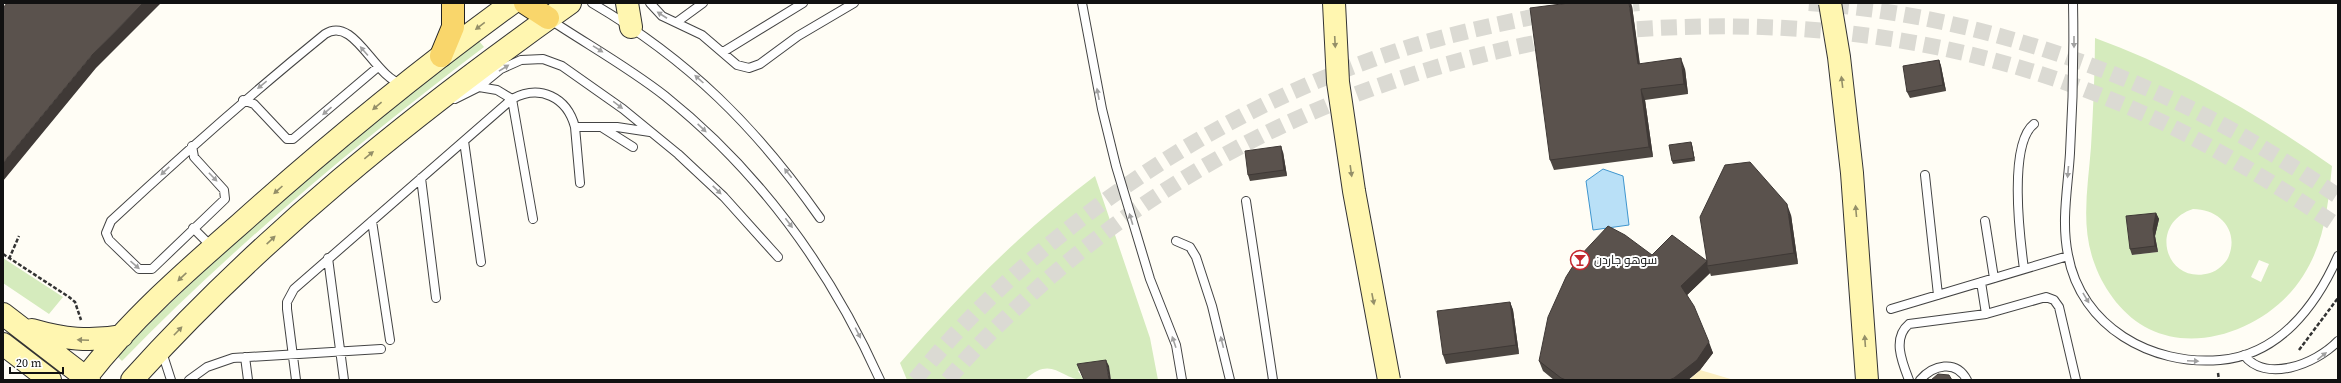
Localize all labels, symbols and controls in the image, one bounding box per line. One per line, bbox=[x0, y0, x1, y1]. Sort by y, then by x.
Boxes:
one-way arrow bbox=[657, 11, 667, 19]
one-way arrow bbox=[475, 22, 486, 30]
one-way arrow bbox=[1332, 36, 1338, 49]
one-way arrow bbox=[2071, 36, 2077, 49]
one-way arrow bbox=[359, 46, 369, 56]
one-way arrow bbox=[592, 46, 604, 53]
one-way arrow bbox=[499, 64, 509, 72]
one-way arrow bbox=[695, 75, 704, 84]
one-way arrow bbox=[1839, 76, 1845, 88]
one-way arrow bbox=[257, 81, 267, 89]
one-way arrow bbox=[1095, 88, 1101, 100]
one-way arrow bbox=[372, 101, 383, 110]
one-way arrow bbox=[613, 101, 623, 109]
one-way arrow bbox=[322, 106, 332, 115]
one-way arrow bbox=[697, 123, 707, 132]
one-way arrow bbox=[364, 151, 374, 159]
one-way arrow bbox=[1348, 165, 1354, 177]
one-way arrow bbox=[2065, 166, 2072, 178]
one-way arrow bbox=[160, 167, 170, 176]
one-way arrow bbox=[784, 168, 793, 179]
one-way arrow bbox=[208, 172, 218, 182]
one-way arrow bbox=[273, 185, 283, 195]
one-way arrow bbox=[712, 185, 722, 195]
one-way arrow bbox=[1853, 205, 1859, 217]
one-way arrow bbox=[1128, 213, 1134, 225]
one-way arrow bbox=[785, 218, 794, 229]
one-way arrow bbox=[266, 236, 275, 245]
bar icon: سوهو جاردن bbox=[1569, 249, 1591, 271]
place label: سوهو جاردن bbox=[1594, 252, 1657, 268]
one-way arrow bbox=[129, 261, 140, 270]
one-way arrow bbox=[177, 272, 187, 282]
one-way arrow bbox=[2082, 292, 2089, 304]
one-way arrow bbox=[1370, 293, 1376, 305]
one-way arrow bbox=[173, 326, 183, 336]
one-way arrow bbox=[855, 328, 861, 339]
one-way arrow bbox=[1861, 335, 1868, 347]
one-way arrow bbox=[1171, 336, 1177, 348]
one-way arrow bbox=[1219, 336, 1225, 348]
one-way arrow bbox=[76, 337, 89, 343]
scale bar bbox=[10, 349, 63, 375]
one-way arrow bbox=[2316, 351, 2327, 360]
text: 20 m bbox=[16, 355, 42, 371]
one-way arrow bbox=[2187, 357, 2199, 364]

